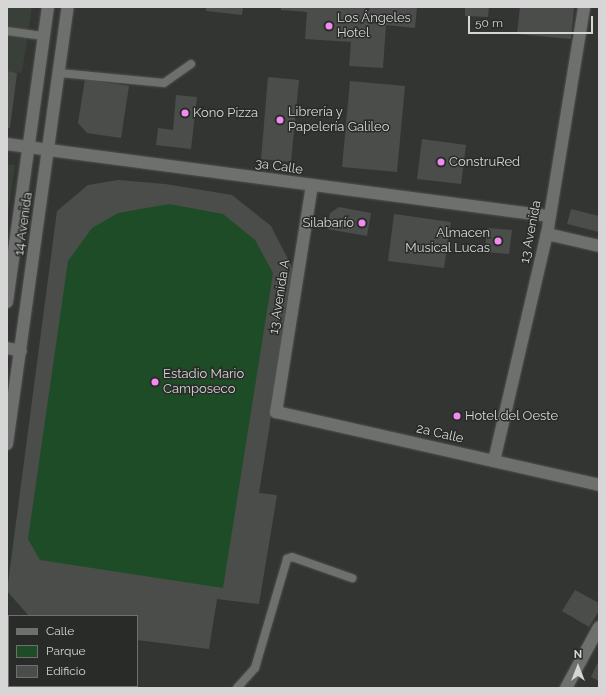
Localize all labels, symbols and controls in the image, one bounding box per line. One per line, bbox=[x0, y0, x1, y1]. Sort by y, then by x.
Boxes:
scale bar bbox=[470, 8, 595, 34]
place label: Los Ángeles Hotel bbox=[337, 11, 411, 42]
text: 50 m bbox=[475, 16, 503, 30]
marker: Los Ángeles Hotel bbox=[324, 21, 334, 31]
place label: Kono Pizza bbox=[193, 105, 258, 121]
place label: Librería y Papelería Galileo bbox=[288, 105, 389, 136]
marker: Kono Pizza bbox=[180, 108, 190, 118]
marker: Librería y Papelería Galileo bbox=[275, 115, 285, 125]
place label: ConstruRed bbox=[449, 154, 520, 170]
street label: 3a Calle bbox=[254, 156, 304, 178]
marker: ConstruRed bbox=[436, 157, 446, 167]
street label: 14 Avenida bbox=[12, 191, 36, 257]
street label: 13 Avenida bbox=[517, 199, 545, 265]
place label: Silabarío bbox=[302, 215, 354, 231]
marker: Silabarío bbox=[357, 218, 367, 228]
place label: Almacen Musical Lucas bbox=[405, 226, 490, 257]
marker: Almacen Musical Lucas bbox=[493, 236, 503, 246]
street label: 13 Avenida A bbox=[266, 258, 294, 336]
place label: Estadio Mario Camposeco bbox=[163, 367, 244, 398]
marker: Estadio Mario Camposeco bbox=[150, 377, 160, 387]
place label: Hotel del Oeste bbox=[465, 408, 559, 424]
marker: Hotel del Oeste bbox=[452, 411, 462, 421]
street label: 2a Calle bbox=[415, 421, 465, 447]
legend bbox=[8, 615, 138, 687]
text: Calle bbox=[46, 624, 74, 638]
text: Parque bbox=[46, 644, 86, 658]
north arrow bbox=[558, 647, 598, 687]
text: N bbox=[574, 648, 582, 661]
text: Edificio bbox=[46, 664, 86, 678]

